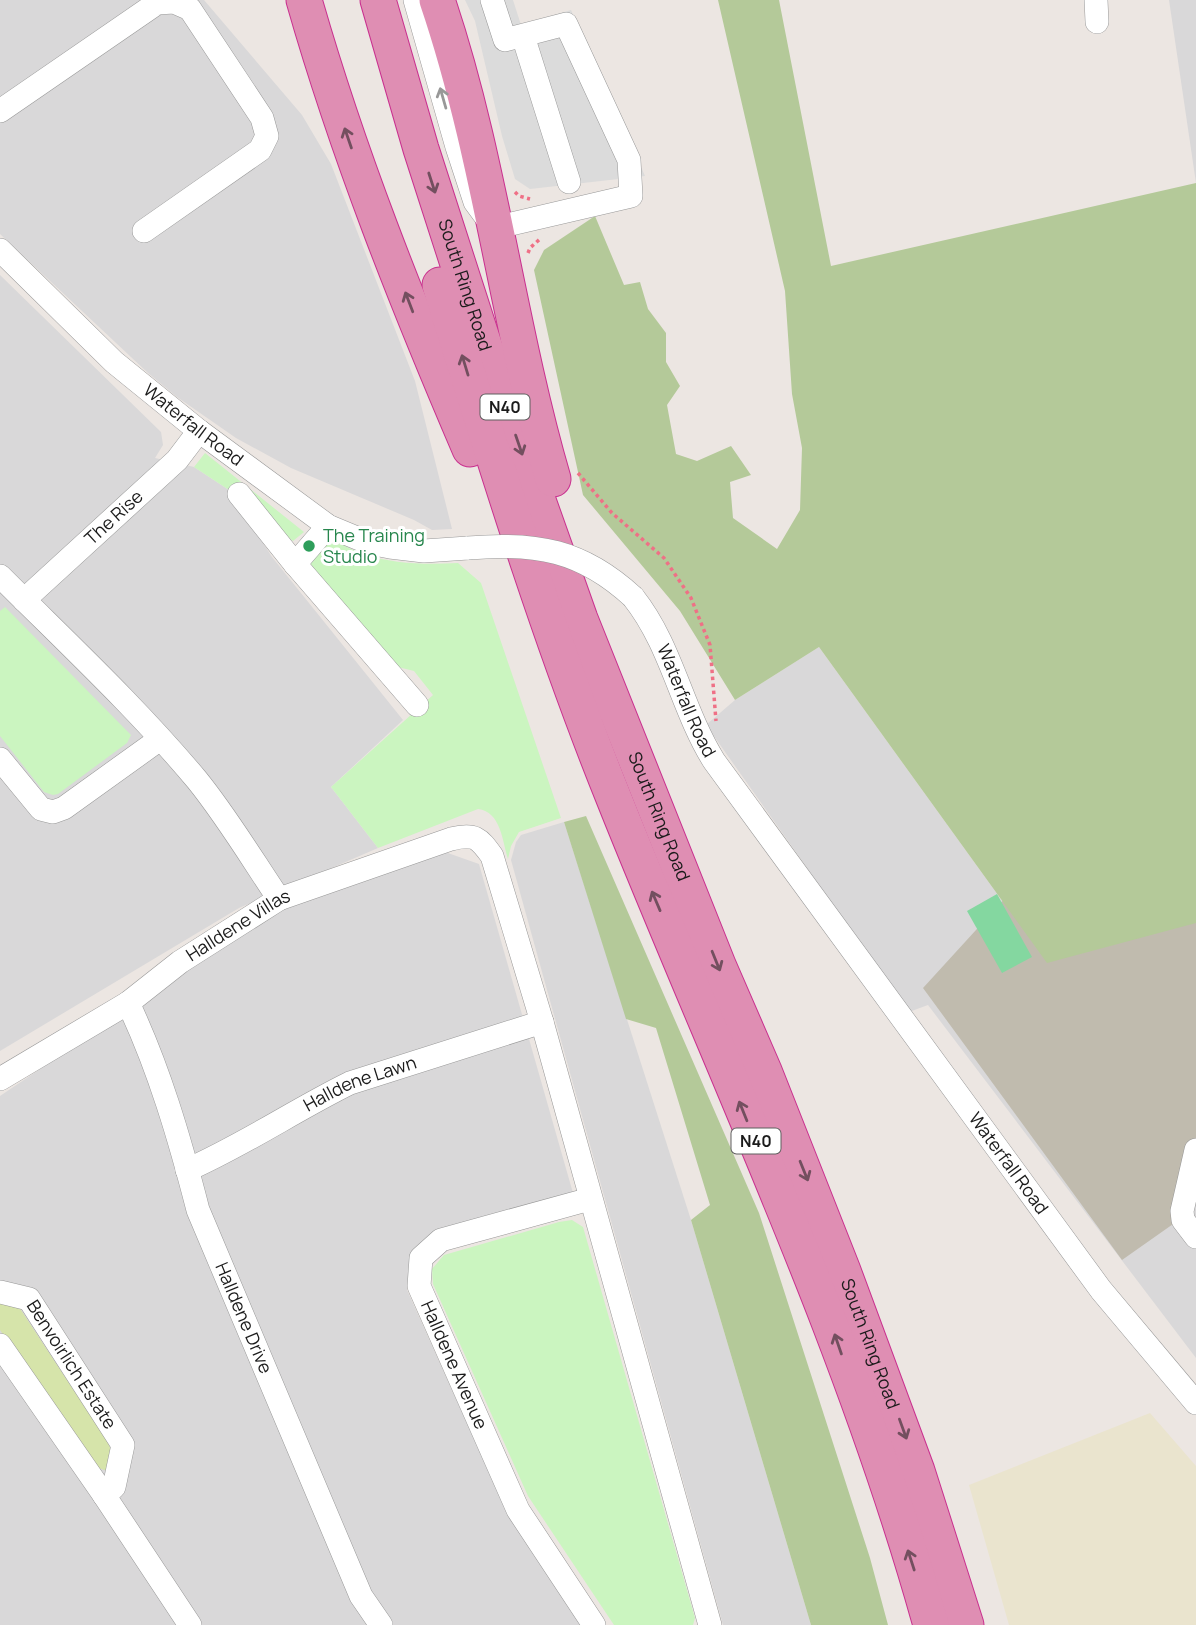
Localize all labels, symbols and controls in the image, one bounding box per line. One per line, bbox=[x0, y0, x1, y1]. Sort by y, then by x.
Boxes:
one-way arrow bbox=[435, 87, 448, 109]
one-way arrow bbox=[341, 128, 354, 150]
one-way arrow bbox=[426, 172, 439, 194]
street label: South Ring Road bbox=[433, 216, 498, 354]
one-way arrow bbox=[401, 292, 414, 314]
one-way arrow bbox=[457, 354, 470, 376]
street label: Waterfall Road bbox=[139, 378, 249, 471]
road number: N40 bbox=[480, 394, 530, 420]
one-way arrow bbox=[514, 434, 526, 456]
street label: The Rise bbox=[79, 484, 148, 550]
place label: The Training Studio bbox=[323, 523, 425, 568]
marker: The Training Studio bbox=[301, 538, 317, 554]
street label: Waterfall Road bbox=[652, 640, 722, 761]
street label: South Ring Road bbox=[623, 748, 696, 884]
street label: Halldene Villas bbox=[181, 883, 293, 966]
one-way arrow bbox=[649, 890, 662, 912]
one-way arrow bbox=[711, 950, 724, 972]
street label: Halldene Lawn bbox=[299, 1050, 419, 1116]
one-way arrow bbox=[736, 1100, 749, 1122]
street label: Waterfall Road bbox=[964, 1107, 1055, 1219]
road number: N40 bbox=[732, 1128, 780, 1154]
one-way arrow bbox=[799, 1160, 812, 1181]
street label: Halldene Drive bbox=[210, 1258, 279, 1377]
street label: South Ring Road bbox=[836, 1275, 906, 1412]
street label: Benvoirlich Estate bbox=[22, 1295, 123, 1433]
street label: Halldene Avenue bbox=[416, 1297, 494, 1433]
one-way arrow bbox=[831, 1334, 843, 1356]
one-way arrow bbox=[897, 1418, 910, 1440]
one-way arrow bbox=[903, 1549, 916, 1571]

